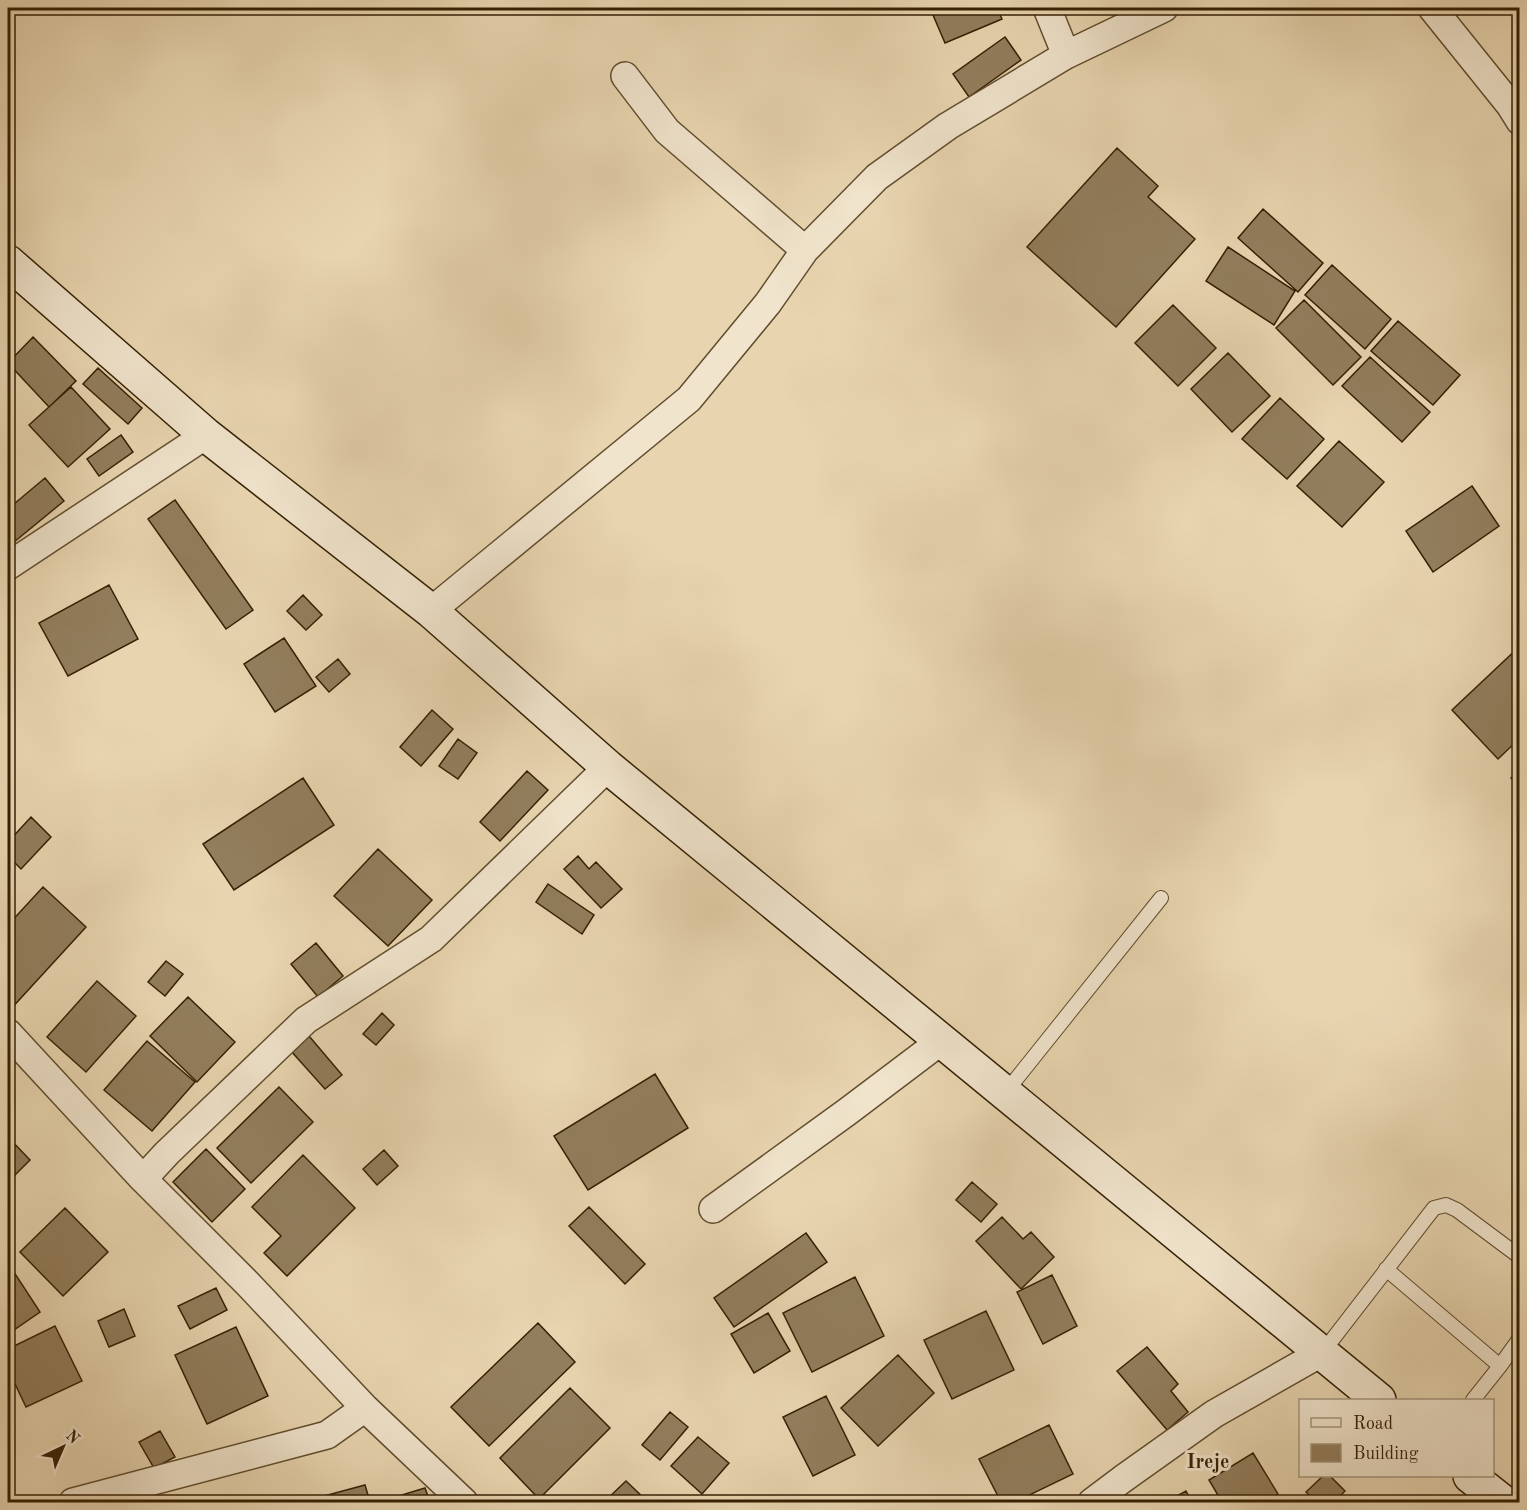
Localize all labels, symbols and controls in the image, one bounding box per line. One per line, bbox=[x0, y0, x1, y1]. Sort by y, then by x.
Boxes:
legend bbox=[1299, 1399, 1494, 1477]
text: Road bbox=[1353, 1415, 1393, 1433]
north arrow bbox=[33, 1417, 93, 1477]
text: N bbox=[62, 1428, 83, 1448]
text: Building bbox=[1353, 1445, 1419, 1463]
district label: Ireje bbox=[1187, 1453, 1229, 1473]

